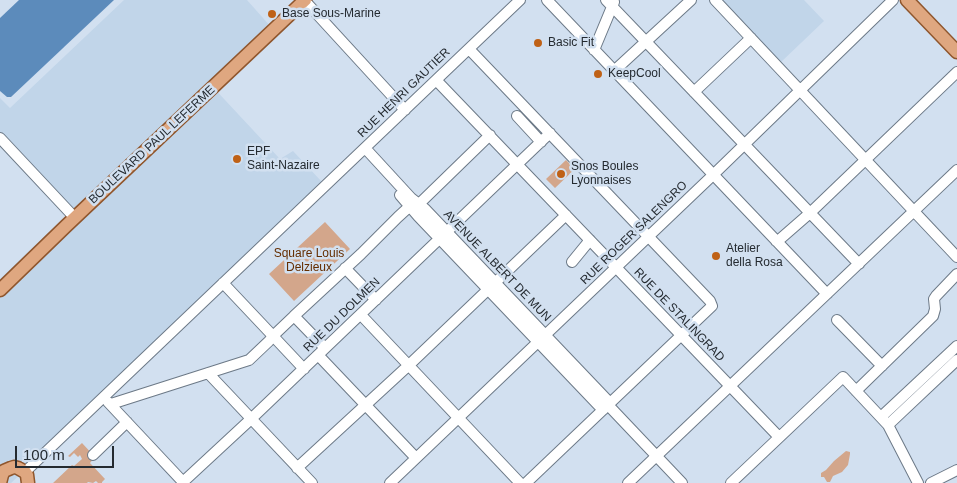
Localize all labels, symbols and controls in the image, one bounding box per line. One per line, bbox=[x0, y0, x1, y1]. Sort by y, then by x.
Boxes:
place label: Base Sous-Marine bbox=[282, 7, 381, 21]
marker: Base Sous-Marine bbox=[266, 8, 278, 20]
place label: Basic Fit bbox=[548, 36, 594, 50]
marker: Basic Fit bbox=[532, 37, 544, 49]
street label: RUE HENRI GAUTIER bbox=[355, 45, 453, 141]
place label: KeepCool bbox=[608, 67, 661, 81]
marker: KeepCool bbox=[592, 68, 604, 80]
street label: BOULEVARD PAUL LEFERME bbox=[86, 83, 218, 207]
place label: EPF Saint-Nazaire bbox=[247, 145, 320, 173]
marker: EPF Saint-Nazaire bbox=[231, 153, 243, 165]
place label: Snos Boules Lyonnaises bbox=[571, 160, 638, 188]
marker: Snos Boules Lyonnaises bbox=[555, 168, 567, 180]
street label: RUE ROGER SALENGRO bbox=[578, 178, 690, 288]
street label: AVENUE ALBERT DE MUN bbox=[440, 207, 554, 325]
place label: Atelier della Rosa bbox=[726, 242, 783, 270]
park label: Square Louis Delzieux bbox=[274, 247, 344, 275]
marker: Atelier della Rosa bbox=[710, 250, 722, 262]
street label: RUE DE STALINGRAD bbox=[631, 265, 727, 365]
street label: RUE DU DOLMEN bbox=[301, 275, 383, 355]
scale bar bbox=[18, 436, 116, 468]
text: 100 m bbox=[23, 446, 65, 463]

